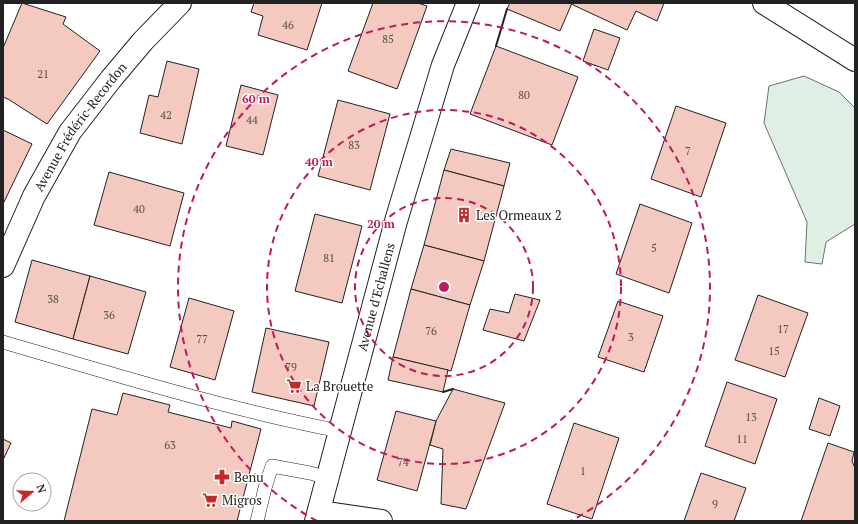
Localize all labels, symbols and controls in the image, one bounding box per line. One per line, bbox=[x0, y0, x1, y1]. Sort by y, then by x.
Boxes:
house number: 46 bbox=[282, 18, 294, 32]
house number: 85 bbox=[382, 32, 394, 46]
street label: Avenue Frédéric-Recordon bbox=[30, 58, 131, 194]
house number: 21 bbox=[37, 67, 49, 81]
house number: 80 bbox=[518, 88, 530, 102]
text: 60 m bbox=[242, 91, 270, 106]
house number: 42 bbox=[160, 108, 172, 122]
house number: 44 bbox=[246, 113, 258, 127]
house number: 83 bbox=[348, 138, 360, 152]
house number: 7 bbox=[685, 144, 691, 158]
text: 40 m bbox=[305, 154, 333, 169]
house number: 40 bbox=[133, 202, 145, 216]
building icon: Les Ormeaux 2 bbox=[455, 206, 473, 224]
place label: Les Ormeaux 2 bbox=[476, 206, 562, 224]
text: 20 m bbox=[367, 216, 395, 231]
street label: Avenue d'Echallens bbox=[353, 241, 399, 353]
house number: 5 bbox=[651, 241, 657, 255]
house number: 81 bbox=[323, 251, 335, 265]
centre of rings bbox=[437, 280, 451, 294]
house number: 38 bbox=[47, 292, 59, 306]
house number: 36 bbox=[103, 308, 115, 322]
house number: 17 bbox=[777, 322, 789, 336]
house number: 76 bbox=[425, 324, 437, 338]
house number: 3 bbox=[628, 330, 634, 344]
house number: 77 bbox=[196, 332, 208, 346]
house number: 15 bbox=[768, 344, 780, 358]
house number: 79 bbox=[285, 360, 297, 374]
supermarket icon: La Brouette bbox=[285, 377, 303, 395]
place label: La Brouette bbox=[306, 377, 373, 395]
house number: 13 bbox=[745, 410, 757, 424]
house number: 11 bbox=[736, 432, 748, 446]
house number: 63 bbox=[164, 438, 176, 452]
house number: 74 bbox=[397, 455, 409, 469]
house number: 1 bbox=[580, 464, 586, 478]
pharmacy icon: Benu bbox=[213, 468, 231, 486]
place label: Benu bbox=[234, 468, 264, 486]
north arrow bbox=[12, 472, 52, 512]
text: N bbox=[33, 483, 50, 496]
supermarket icon: Migros bbox=[201, 491, 219, 509]
place label: Migros bbox=[222, 491, 262, 509]
house number: 9 bbox=[712, 497, 718, 511]

